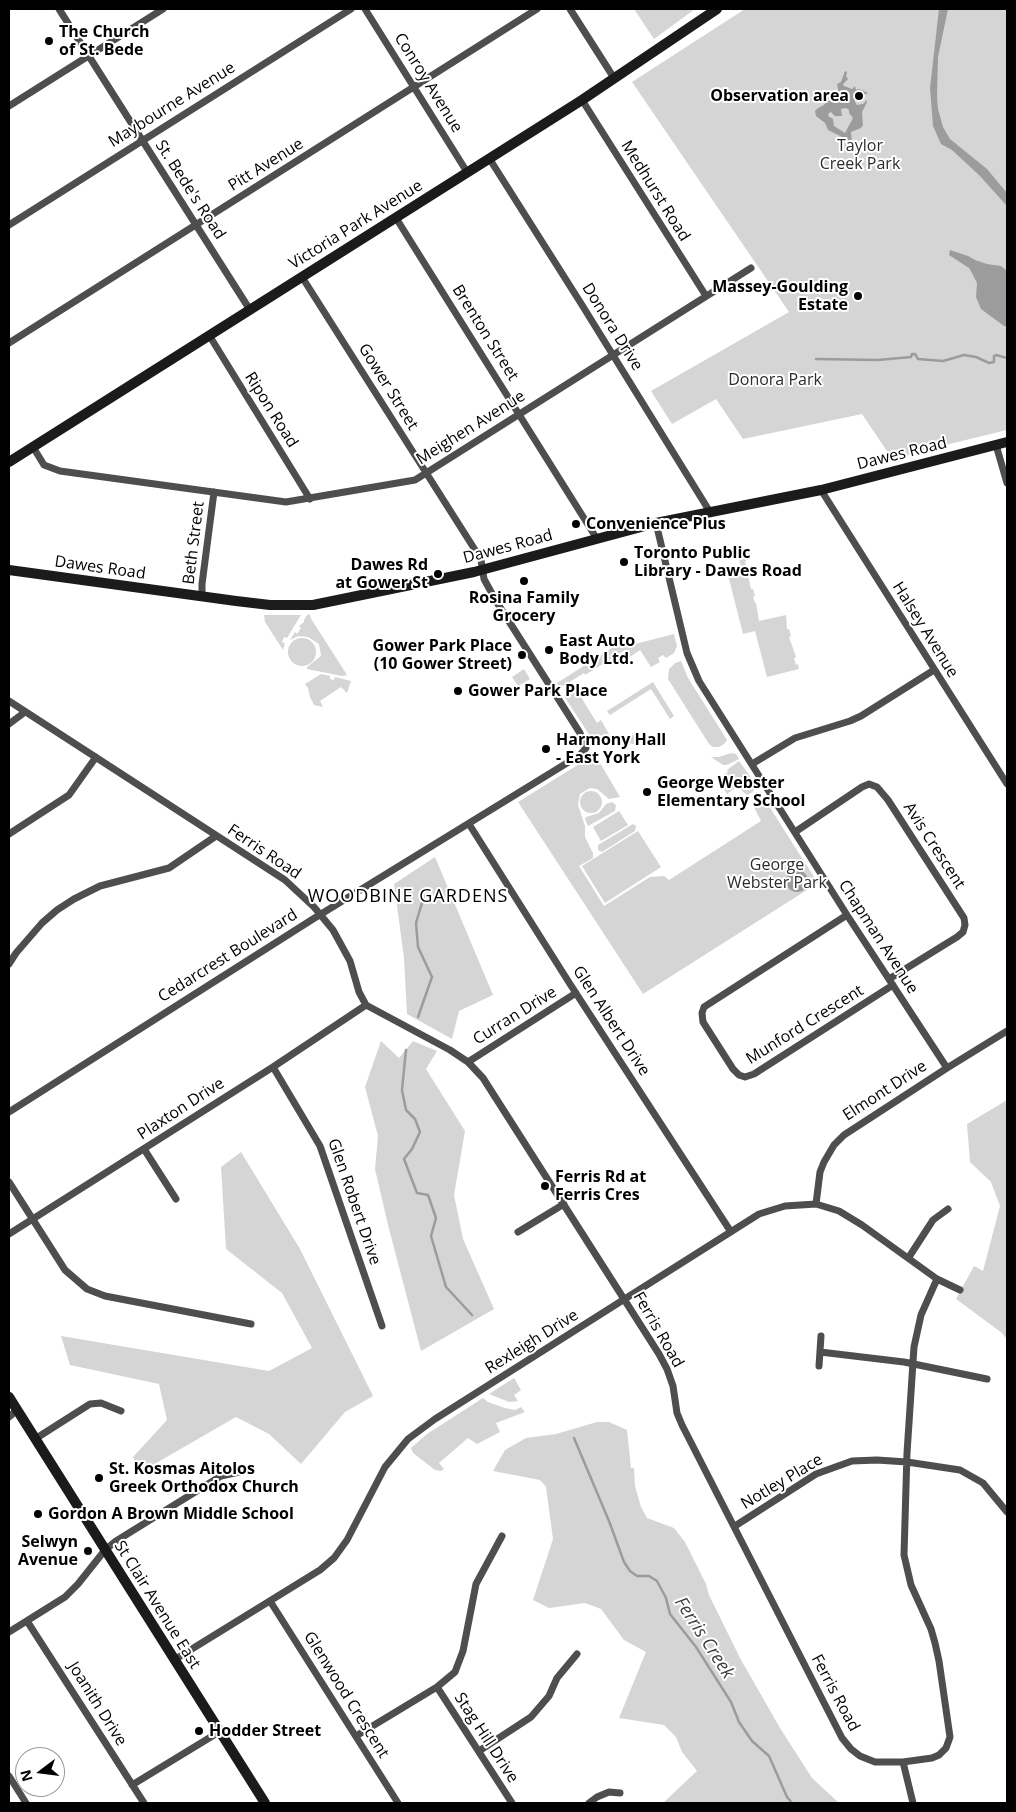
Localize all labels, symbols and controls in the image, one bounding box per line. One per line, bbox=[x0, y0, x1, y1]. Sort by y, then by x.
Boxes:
place label: The Church of St. Bede bbox=[59, 22, 150, 60]
street label: Conroy Avenue bbox=[390, 30, 466, 136]
marker: The Church of St. Bede bbox=[43, 35, 55, 47]
street label: Maybourne Avenue bbox=[105, 58, 239, 152]
place label: Observation area bbox=[710, 86, 849, 106]
marker: Observation area bbox=[853, 90, 865, 102]
street label: Pitt Avenue bbox=[225, 134, 307, 196]
park label: Taylor Creek Park bbox=[820, 136, 900, 174]
street label: St. Bede's Road bbox=[151, 137, 229, 243]
street label: Medhurst Road bbox=[616, 137, 694, 245]
street label: Victoria Park Avenue bbox=[286, 176, 426, 274]
place label: Massey-Goulding Estate bbox=[712, 277, 848, 315]
street label: Donora Drive bbox=[578, 280, 646, 374]
street label: Brenton Street bbox=[448, 281, 522, 385]
marker: Massey-Goulding Estate bbox=[852, 290, 864, 302]
street label: Gower Street bbox=[354, 340, 422, 434]
street label: Ripon Road bbox=[240, 369, 302, 451]
park label: Donora Park bbox=[728, 370, 822, 390]
street label: Meighen Avenue bbox=[413, 387, 529, 469]
street label: Dawes Road bbox=[855, 434, 949, 474]
street label: Beth Street bbox=[179, 500, 209, 586]
place label: Convenience Plus bbox=[586, 514, 726, 534]
marker: Convenience Plus bbox=[570, 518, 582, 530]
street label: Dawes Road bbox=[461, 526, 555, 568]
place label: Toronto Public Library - Dawes Road bbox=[634, 543, 802, 581]
street label: Dawes Road bbox=[53, 552, 147, 584]
place label: Dawes Rd at Gower St bbox=[335, 555, 428, 593]
marker: Toronto Public Library - Dawes Road bbox=[618, 556, 630, 568]
marker: Dawes Rd at Gower St bbox=[432, 568, 444, 580]
marker: Rosina Family Grocery bbox=[518, 575, 530, 587]
street label: Halsey Avenue bbox=[888, 579, 962, 681]
place label: Rosina Family Grocery bbox=[469, 588, 579, 626]
place label: East Auto Body Ltd. bbox=[559, 631, 635, 669]
place label: Gower Park Place (10 Gower Street) bbox=[373, 636, 512, 674]
marker: East Auto Body Ltd. bbox=[543, 644, 555, 656]
marker: Gower Park Place (10 Gower Street) bbox=[516, 649, 528, 661]
place label: Gower Park Place bbox=[468, 681, 607, 701]
marker: Gower Park Place bbox=[452, 685, 464, 697]
place label: Harmony Hall - East York bbox=[556, 730, 666, 768]
marker: Harmony Hall - East York bbox=[540, 743, 552, 755]
place label: George Webster Elementary School bbox=[657, 773, 805, 811]
marker: George Webster Elementary School bbox=[641, 786, 653, 798]
street label: Avis Crescent bbox=[899, 799, 969, 893]
street label: Ferris Road bbox=[224, 820, 304, 884]
park label: George Webster Park bbox=[727, 855, 827, 893]
street label: Chapman Avenue bbox=[834, 876, 922, 998]
district label: WOODBINE GARDENS bbox=[306, 886, 510, 908]
street label: Cedarcrest Boulevard bbox=[155, 905, 301, 1007]
street label: Glen Albert Drive bbox=[568, 962, 654, 1080]
street label: Munford Crescent bbox=[743, 981, 867, 1069]
street label: Curran Drive bbox=[470, 983, 560, 1049]
street label: Elmont Drive bbox=[839, 1057, 931, 1125]
street label: Plaxton Drive bbox=[134, 1074, 228, 1144]
street label: Glen Robert Drive bbox=[323, 1136, 385, 1268]
place label: Ferris Rd at Ferris Cres bbox=[555, 1167, 646, 1205]
marker: Ferris Rd at Ferris Cres bbox=[539, 1180, 551, 1192]
street label: Ferris Road bbox=[629, 1289, 687, 1371]
street label: Rexleigh Drive bbox=[482, 1306, 582, 1378]
street label: Notley Place bbox=[738, 1450, 826, 1514]
place label: St. Kosmas Aitolos Greek Orthodox Church bbox=[109, 1459, 299, 1497]
marker: St. Kosmas Aitolos Greek Orthodox Church bbox=[93, 1472, 105, 1484]
place label: Gordon A Brown Middle School bbox=[48, 1504, 294, 1524]
marker: Gordon A Brown Middle School bbox=[32, 1508, 44, 1520]
place label: Selwyn Avenue bbox=[18, 1532, 78, 1570]
street label: St Clair Avenue East bbox=[110, 1537, 204, 1673]
marker: Selwyn Avenue bbox=[82, 1545, 94, 1557]
water label: Ferris Creek bbox=[670, 1593, 738, 1683]
street label: Glenwood Crescent bbox=[299, 1628, 393, 1762]
street label: Ferris Road bbox=[807, 1651, 863, 1735]
street label: Joanith Drive bbox=[64, 1658, 130, 1750]
street label: Stag Hill Drive bbox=[450, 1689, 522, 1787]
place label: Hodder Street bbox=[209, 1721, 321, 1741]
marker: Hodder Street bbox=[193, 1725, 205, 1737]
north arrow bbox=[15, 1747, 65, 1797]
text: N bbox=[15, 1768, 37, 1784]

